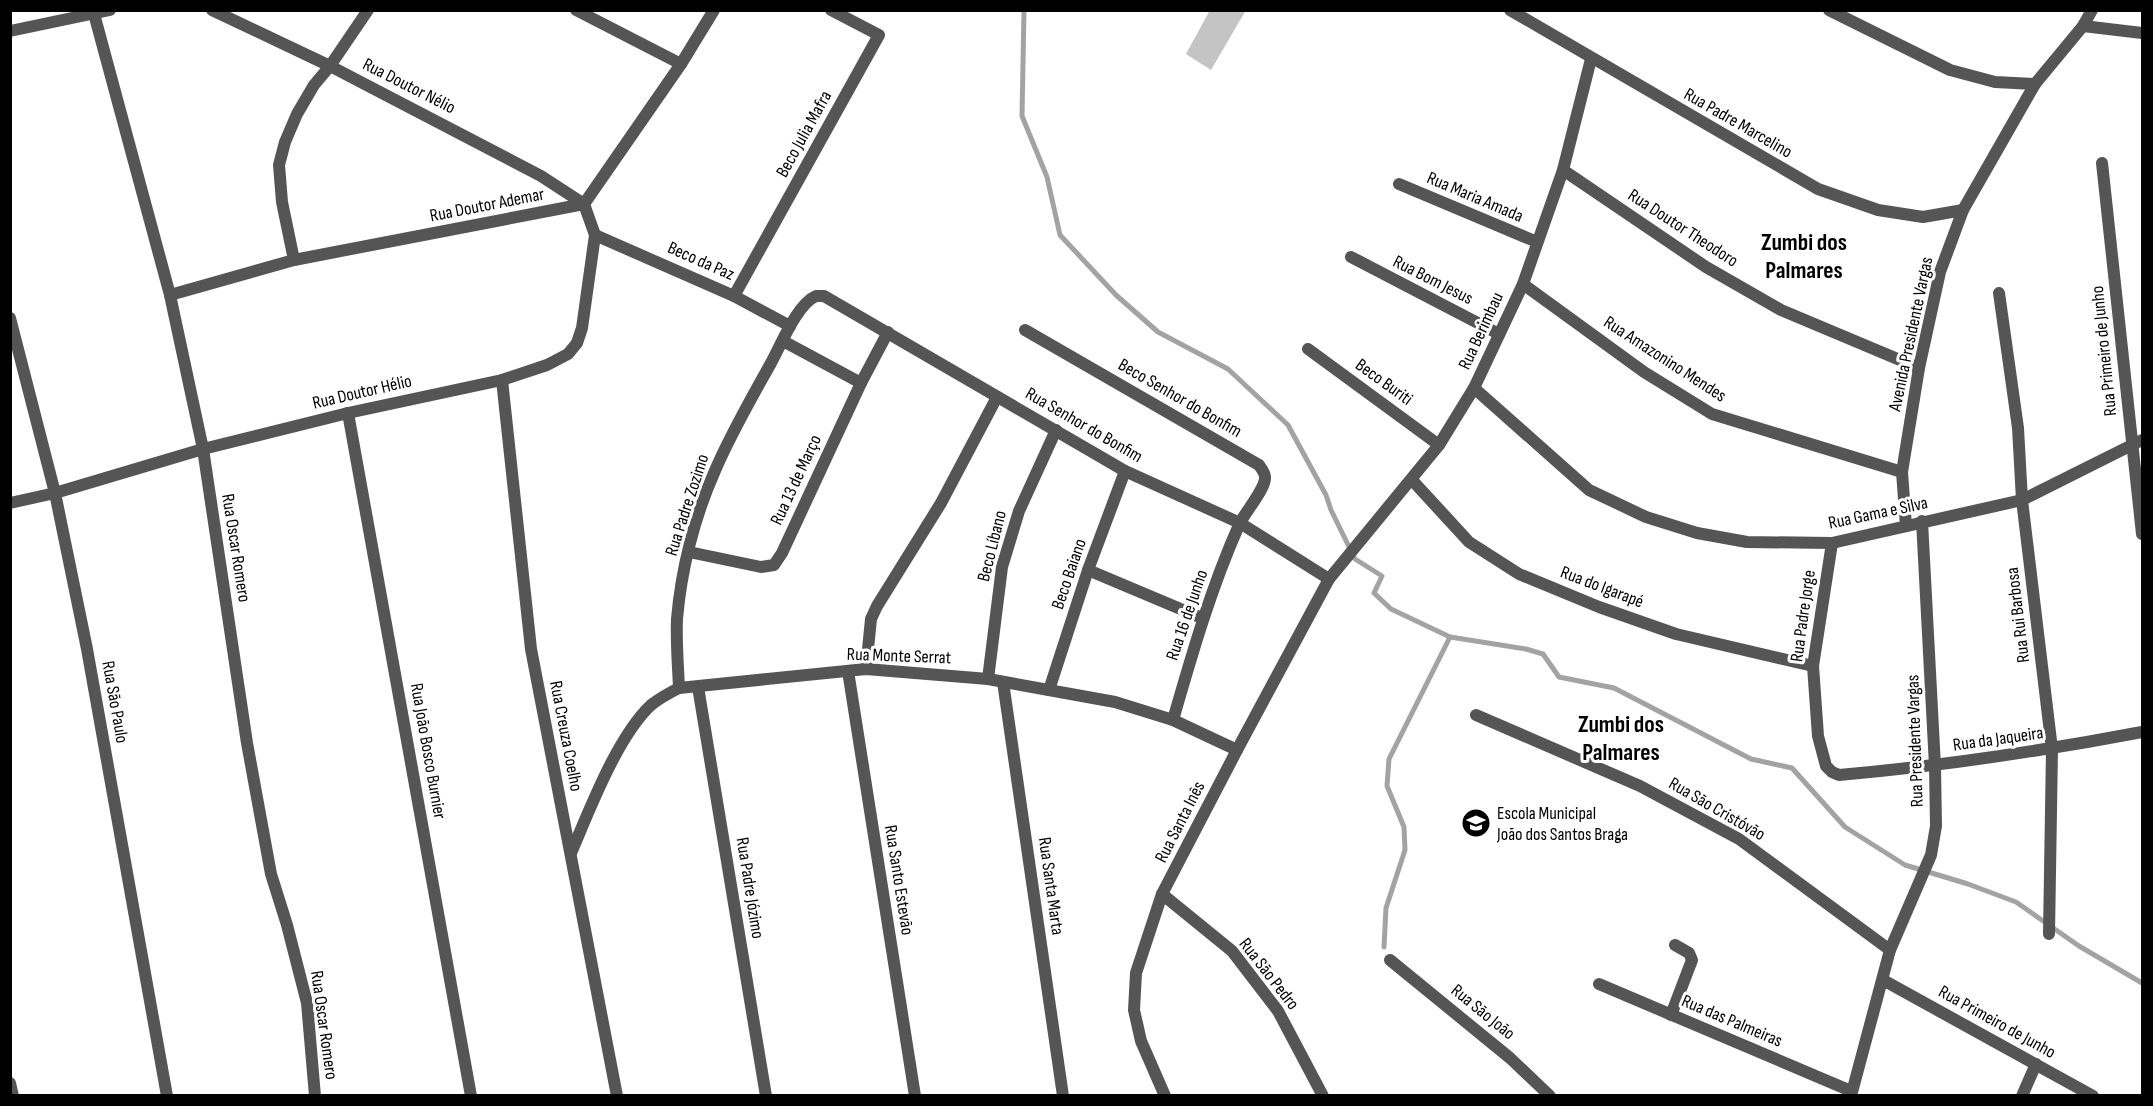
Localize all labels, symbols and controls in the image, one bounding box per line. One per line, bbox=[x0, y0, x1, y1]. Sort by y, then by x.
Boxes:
street label: Rua Doutor Nélio bbox=[359, 54, 459, 118]
street label: Rua Padre Marcelino bbox=[1680, 84, 1796, 162]
street label: Beco Julia Mafra bbox=[772, 87, 836, 181]
street label: Rua Maria Amada bbox=[1424, 167, 1526, 227]
street label: Rua Doutor Ademar bbox=[428, 184, 546, 226]
street label: Rua Doutor Theodoro bbox=[1624, 185, 1742, 271]
district label: Zumbi dos Palmares bbox=[1761, 228, 1847, 285]
street label: Beco da Paz bbox=[664, 237, 738, 285]
street label: Rua Bom Jesus bbox=[1390, 251, 1476, 309]
street label: Avenida Presidente Vargas bbox=[1884, 255, 1938, 414]
street label: Rua Primeiro de Junho bbox=[2087, 285, 2121, 417]
street label: Rua Berimbau bbox=[1454, 289, 1508, 373]
street label: Rua Amazonino Mendes bbox=[1600, 312, 1730, 406]
street label: Beco Senhor do Bonfim bbox=[1115, 354, 1245, 442]
street label: Beco Buriti bbox=[1351, 354, 1417, 410]
street label: Rua Doutor Hélio bbox=[310, 370, 414, 414]
street label: Rua Senhor do Bonfim bbox=[1022, 383, 1146, 467]
street label: Rua 13 de Março bbox=[766, 432, 826, 528]
street label: Rua Padre Zozimo bbox=[661, 452, 713, 558]
street label: Rua Oscar Romero bbox=[217, 492, 255, 604]
street label: Rua Gama e Silva bbox=[1826, 492, 1930, 534]
street label: Beco Líbano bbox=[973, 508, 1011, 584]
street label: Beco Baiano bbox=[1047, 536, 1091, 612]
street label: Rua do Igarapé bbox=[1557, 562, 1647, 612]
street label: Rua Rui Barbosa bbox=[2002, 566, 2034, 664]
street label: Rua 16 de Junho bbox=[1162, 567, 1212, 663]
street label: Rua Padre Jorge bbox=[1786, 569, 1820, 663]
street label: Rua Monte Serrat bbox=[846, 644, 952, 668]
street label: Rua São Paulo bbox=[97, 659, 133, 745]
street label: Rua Presidente Vargas bbox=[1902, 674, 1928, 808]
street label: Rua Creuza Coelho bbox=[545, 679, 587, 793]
street label: Rua João Bosco Burnier bbox=[406, 681, 450, 821]
district label: Zumbi dos Palmares bbox=[1578, 710, 1664, 767]
street label: Rua da Jaqueira bbox=[1951, 722, 2045, 756]
street label: Rua São Cristóvão bbox=[1665, 773, 1769, 845]
street label: Rua Santa Inês bbox=[1151, 778, 1209, 866]
place label: Escola Municipal João dos Santos Braga bbox=[1496, 803, 1628, 845]
school or university icon: Escola Municipal João dos Santos Braga bbox=[1460, 807, 1492, 839]
street label: Rua Santo Estevão bbox=[880, 823, 918, 937]
street label: Rua Padre Józimo bbox=[732, 836, 768, 940]
street label: Rua Santa Marta bbox=[1034, 836, 1068, 936]
street label: Rua São Pedro bbox=[1234, 934, 1304, 1014]
street label: Rua Oscar Romero bbox=[306, 969, 342, 1081]
street label: Rua São João bbox=[1447, 980, 1519, 1044]
street label: Rua Primeiro de Junho bbox=[1935, 981, 2059, 1063]
street label: Rua das Palmeiras bbox=[1678, 990, 1786, 1052]

